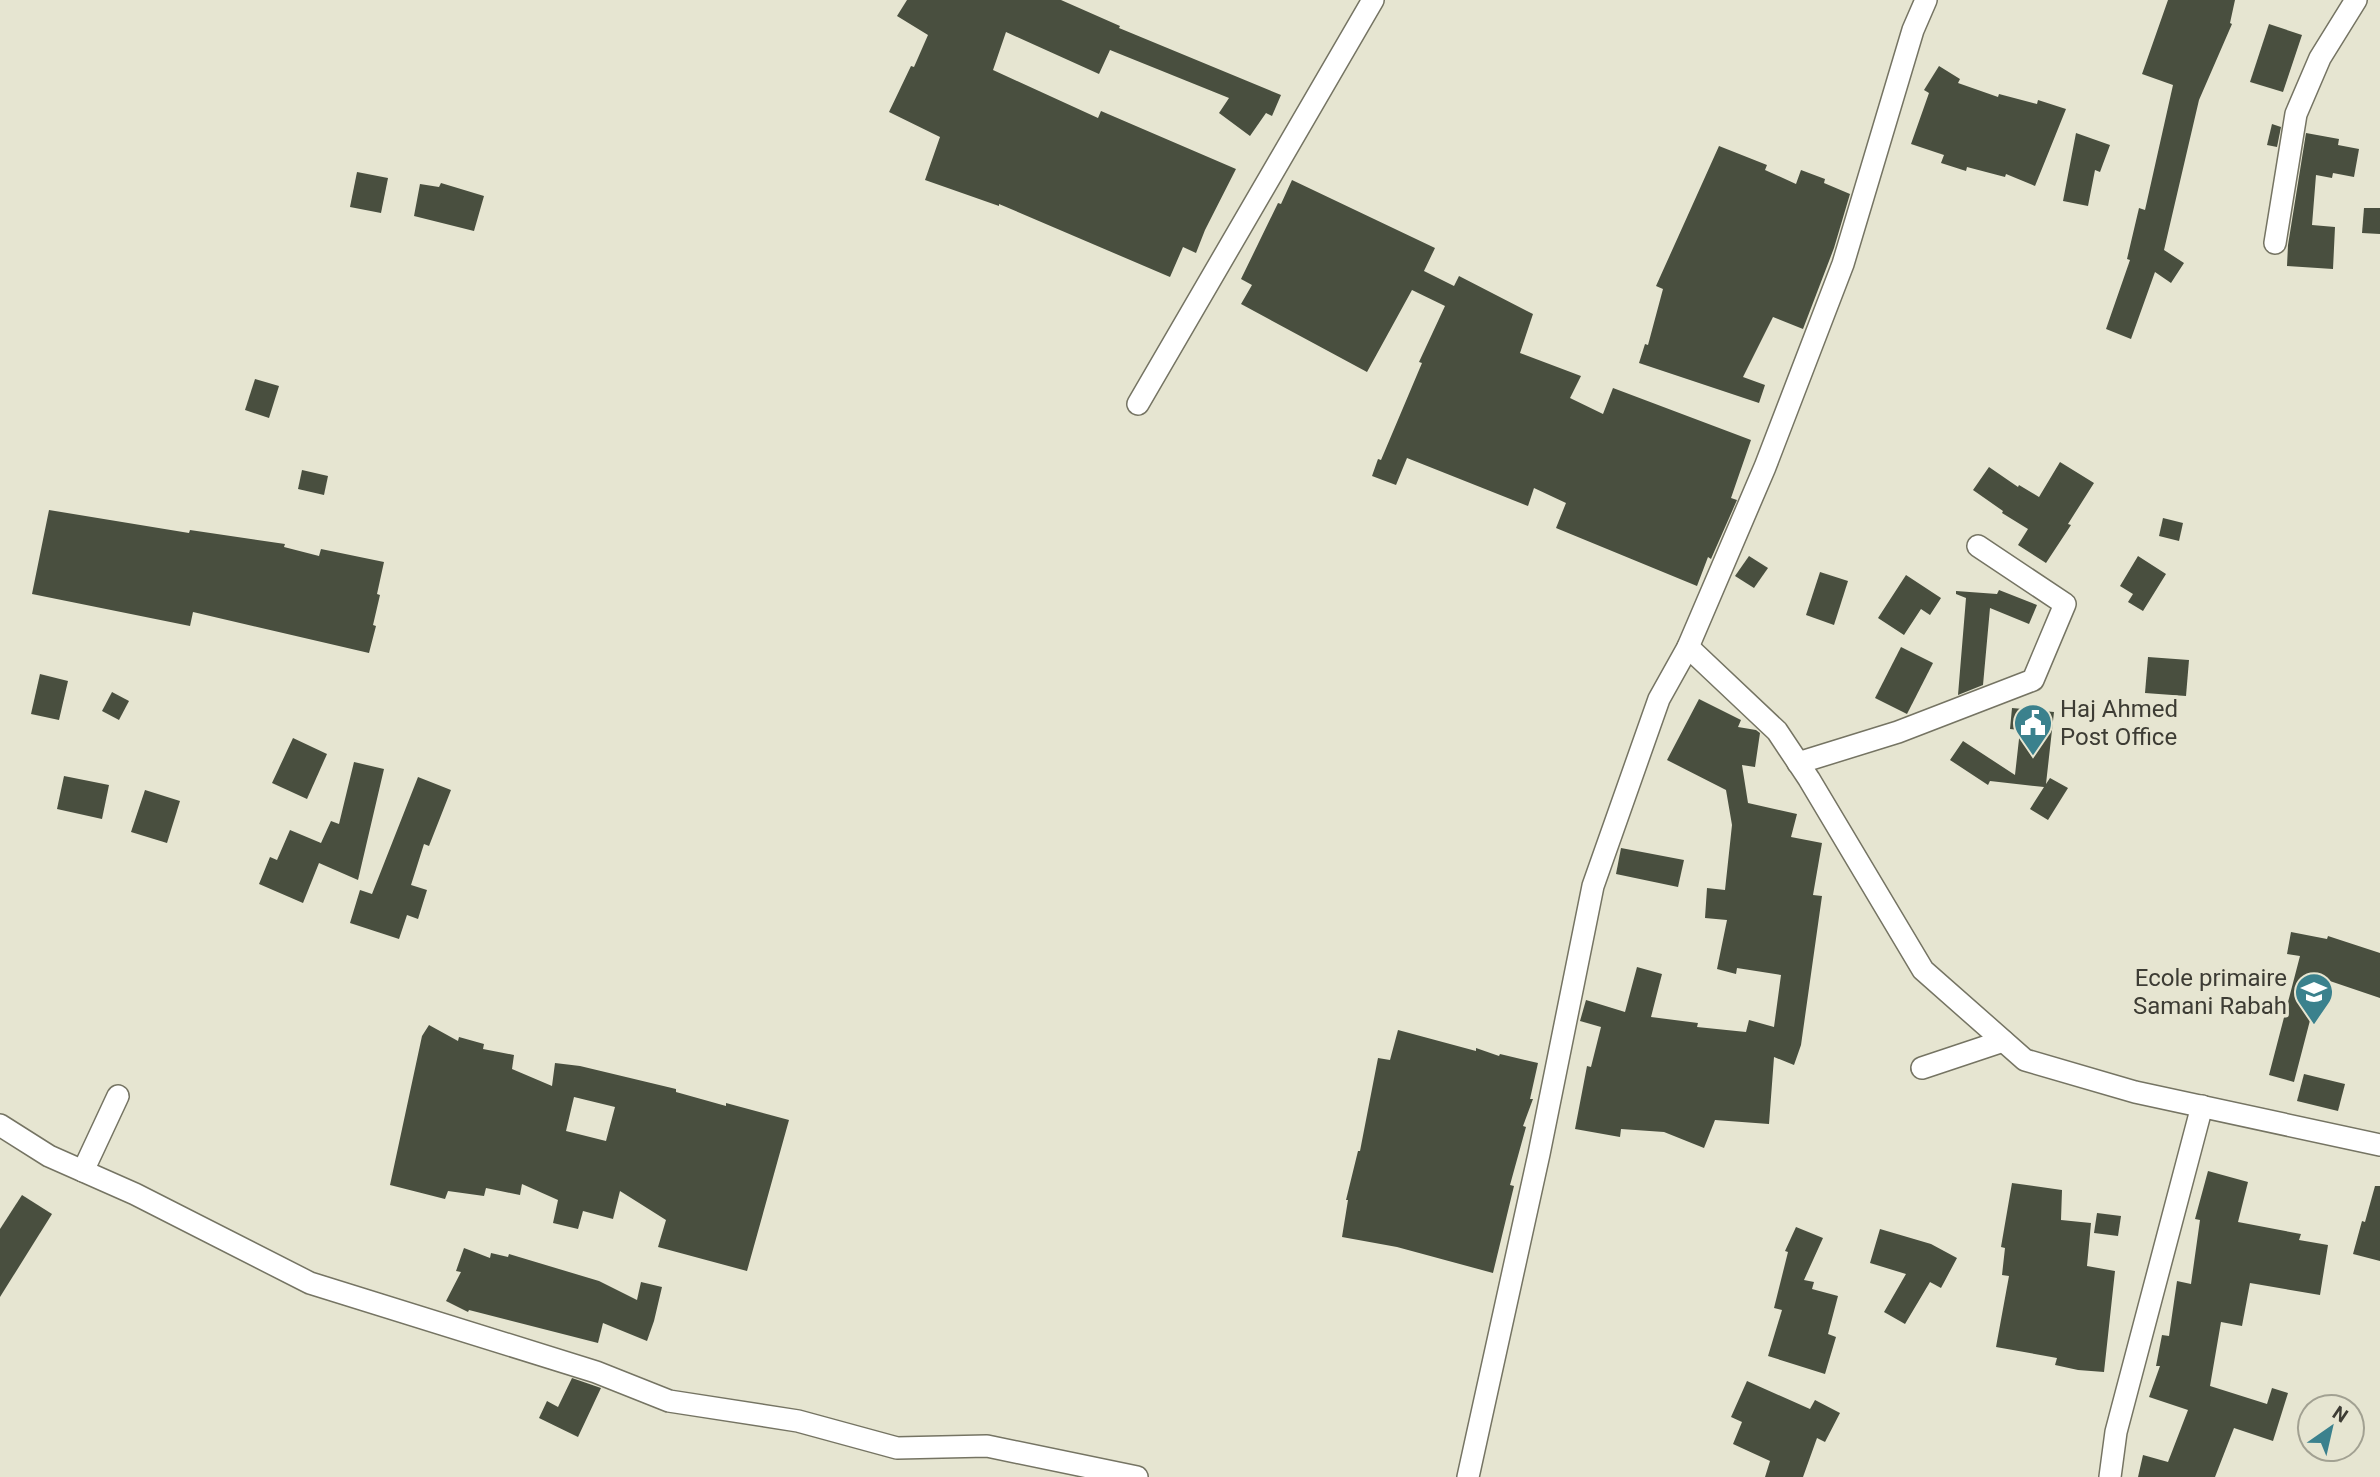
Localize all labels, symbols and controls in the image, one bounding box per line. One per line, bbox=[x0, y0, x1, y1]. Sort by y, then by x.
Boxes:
place label: Haj Ahmed Post Office bbox=[2060, 695, 2178, 751]
public building icon: Haj Ahmed Post Office bbox=[2012, 702, 2054, 757]
place label: Ecole primaire Samani Rabah bbox=[2133, 964, 2287, 1020]
school or university icon: Ecole primaire Samani Rabah bbox=[2293, 971, 2335, 1026]
north arrow bbox=[2296, 1393, 2366, 1463]
text: N bbox=[2328, 1401, 2352, 1428]

